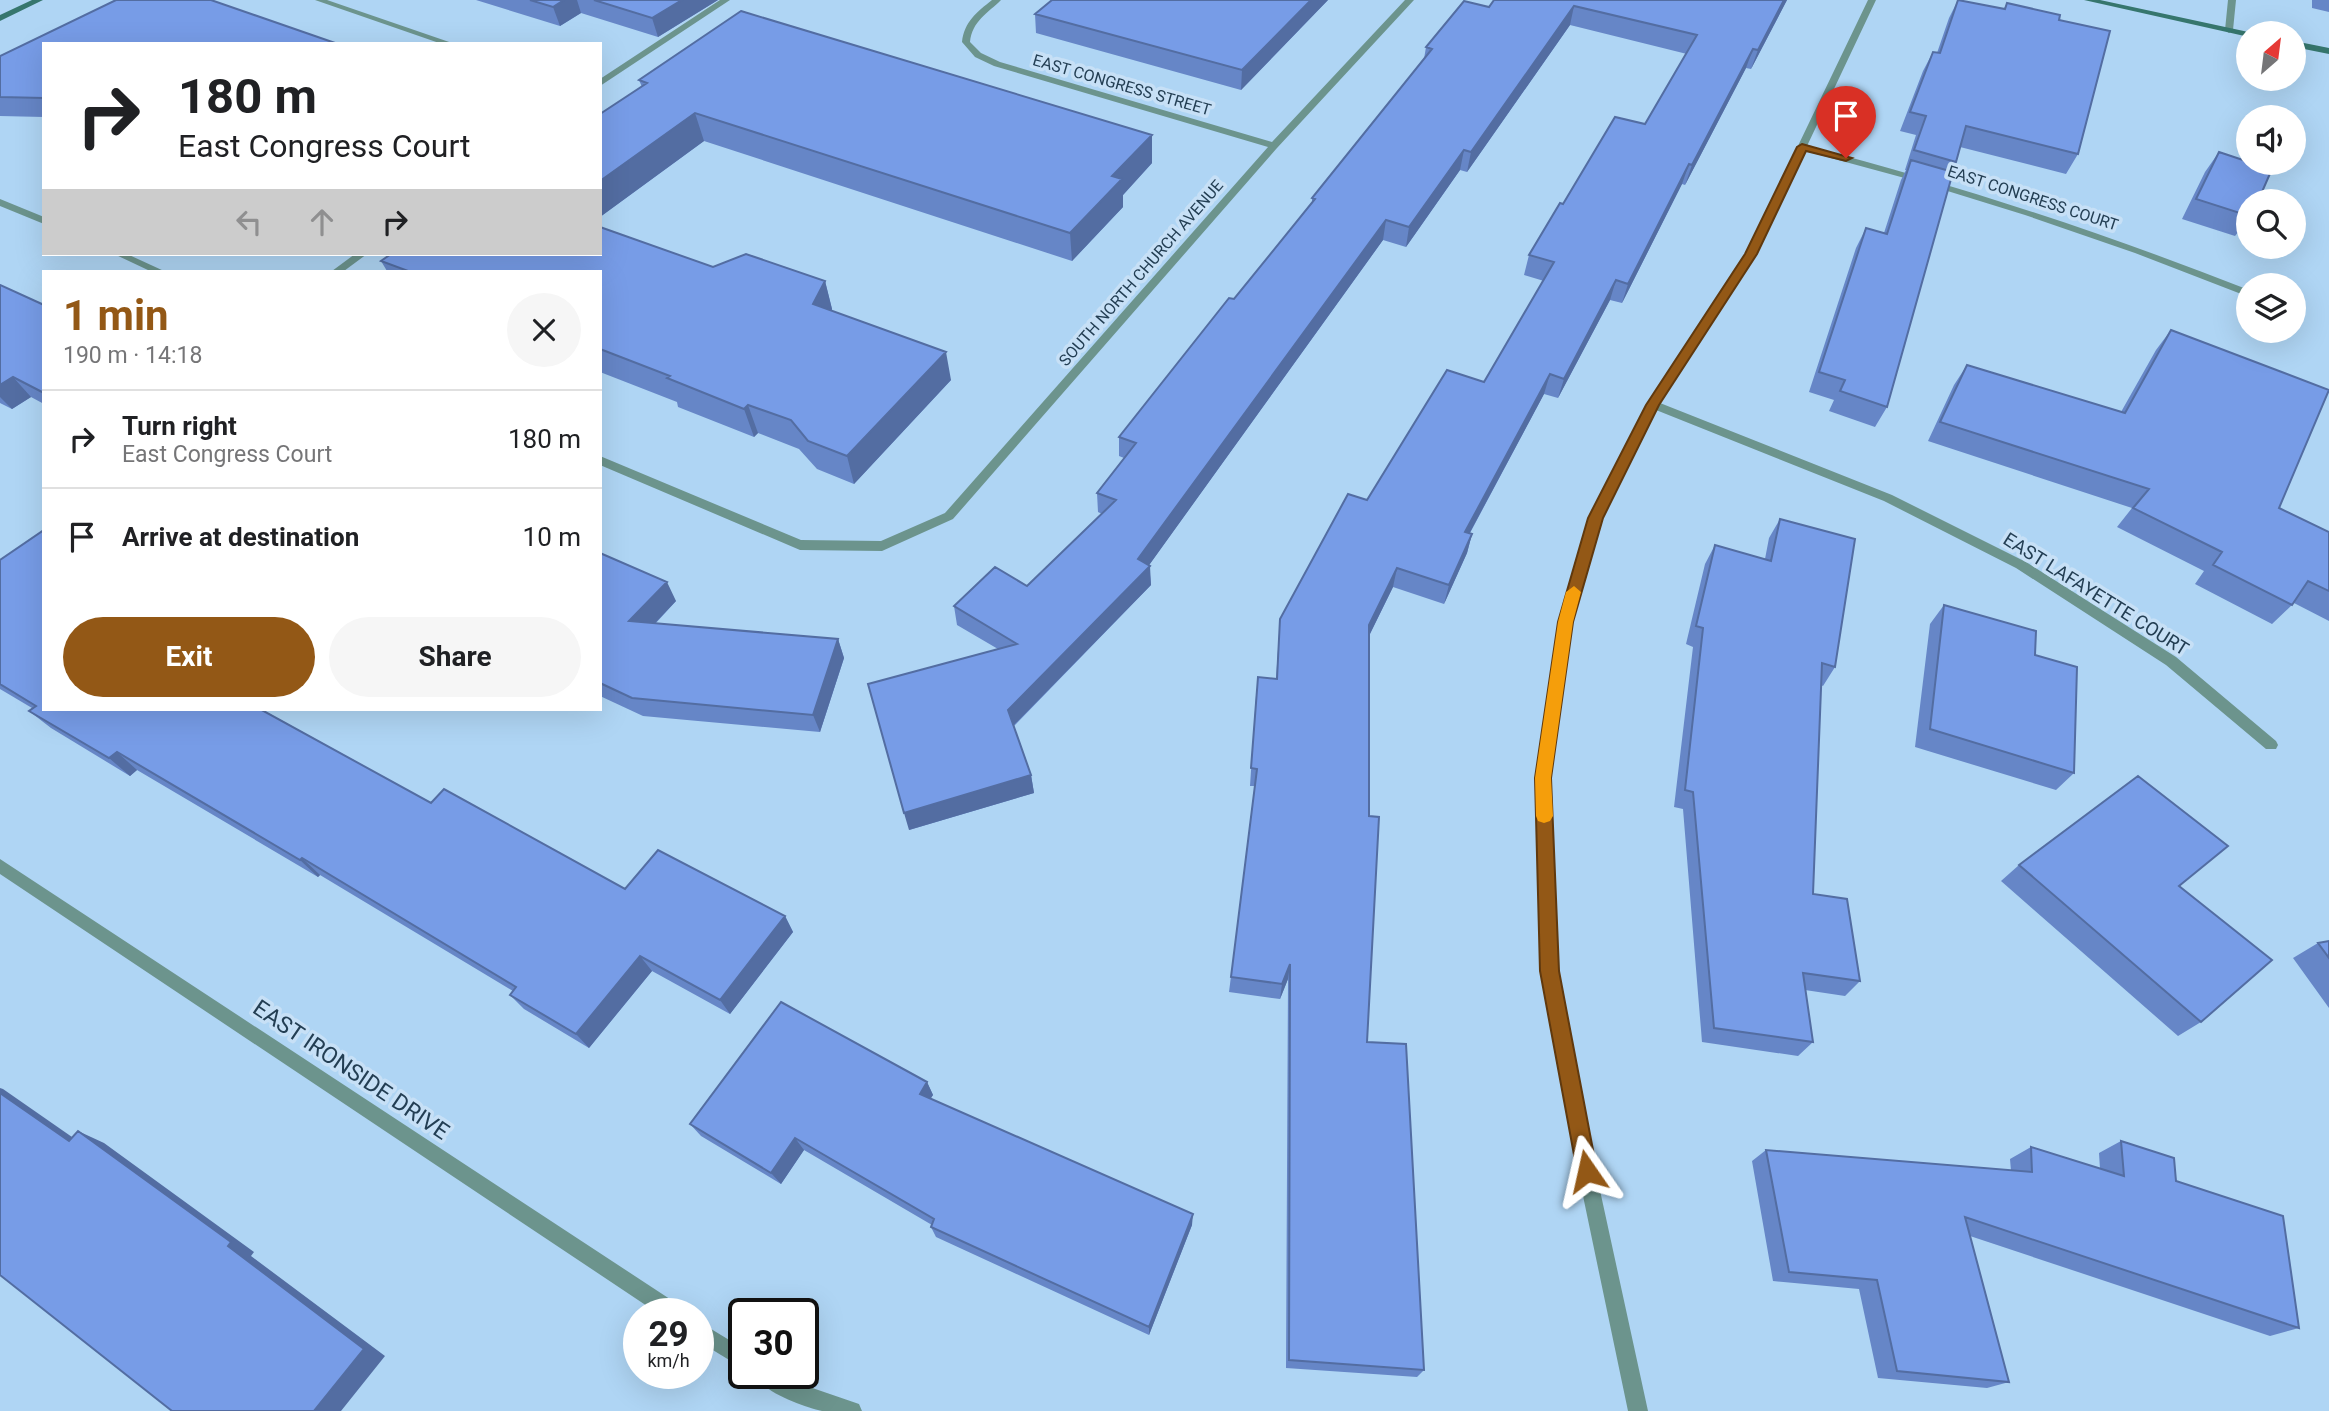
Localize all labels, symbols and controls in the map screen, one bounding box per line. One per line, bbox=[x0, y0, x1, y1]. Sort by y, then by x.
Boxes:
north arrow bbox=[2236, 21, 2306, 91]
map controls bbox=[2236, 21, 2306, 343]
street label: EAST CONGRESS STREET bbox=[1031, 50, 1214, 120]
text: 180 m bbox=[178, 68, 317, 125]
icon: right bbox=[63, 70, 154, 161]
pin bbox=[1816, 86, 1876, 158]
icon: arrive bbox=[1827, 97, 1865, 135]
button: sound bbox=[2236, 105, 2306, 175]
text: East Congress Court bbox=[178, 127, 471, 165]
street label: EAST CONGRESS COURT bbox=[1945, 161, 2121, 235]
street label: SOUTH NORTH CHURCH AVENUE bbox=[1055, 176, 1227, 370]
button: search bbox=[2236, 189, 2306, 259]
icon: left bbox=[230, 203, 268, 241]
icon: ahead bbox=[303, 203, 341, 241]
icon: right bbox=[376, 203, 414, 241]
button: layers bbox=[2236, 273, 2306, 343]
text: 1 min bbox=[63, 291, 169, 340]
button: close bbox=[507, 293, 581, 367]
text: 190 m · 14:18 bbox=[63, 342, 202, 369]
text: Turn right bbox=[122, 411, 237, 441]
icon: right bbox=[63, 420, 101, 458]
text: 180 m bbox=[508, 424, 581, 454]
text: East Congress Court bbox=[122, 441, 332, 468]
icon: arrive bbox=[63, 518, 101, 556]
text: Arrive at destination bbox=[122, 522, 359, 552]
text: 10 m bbox=[523, 522, 581, 552]
street label: EAST LAFAYETTE COURT bbox=[1999, 527, 2193, 661]
button: Exit bbox=[63, 617, 315, 697]
button: Share bbox=[329, 617, 581, 697]
street label: EAST IRONSIDE DRIVE bbox=[248, 994, 454, 1146]
position arrow bbox=[1550, 1134, 1624, 1208]
speed limit sign: 30 bbox=[728, 1298, 819, 1389]
text: 29 bbox=[648, 1314, 689, 1355]
text: km/h bbox=[647, 1350, 690, 1371]

